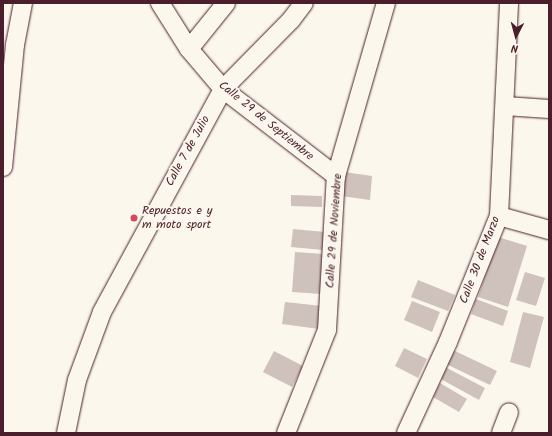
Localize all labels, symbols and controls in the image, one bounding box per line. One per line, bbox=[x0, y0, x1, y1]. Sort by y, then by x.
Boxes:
north arrow bbox=[496, 16, 536, 56]
text: N bbox=[510, 39, 519, 57]
street label: Calle 29 de Septiembre bbox=[215, 78, 317, 164]
street label: Calle 7 de Julio bbox=[163, 113, 213, 189]
street label: Calle 29 de Noviembre bbox=[323, 173, 345, 289]
place label: Repuestos e y m moto sport bbox=[142, 204, 212, 232]
marker: Repuestos e y m moto sport bbox=[129, 213, 139, 223]
street label: Calle 30 de Marzo bbox=[457, 214, 503, 306]

